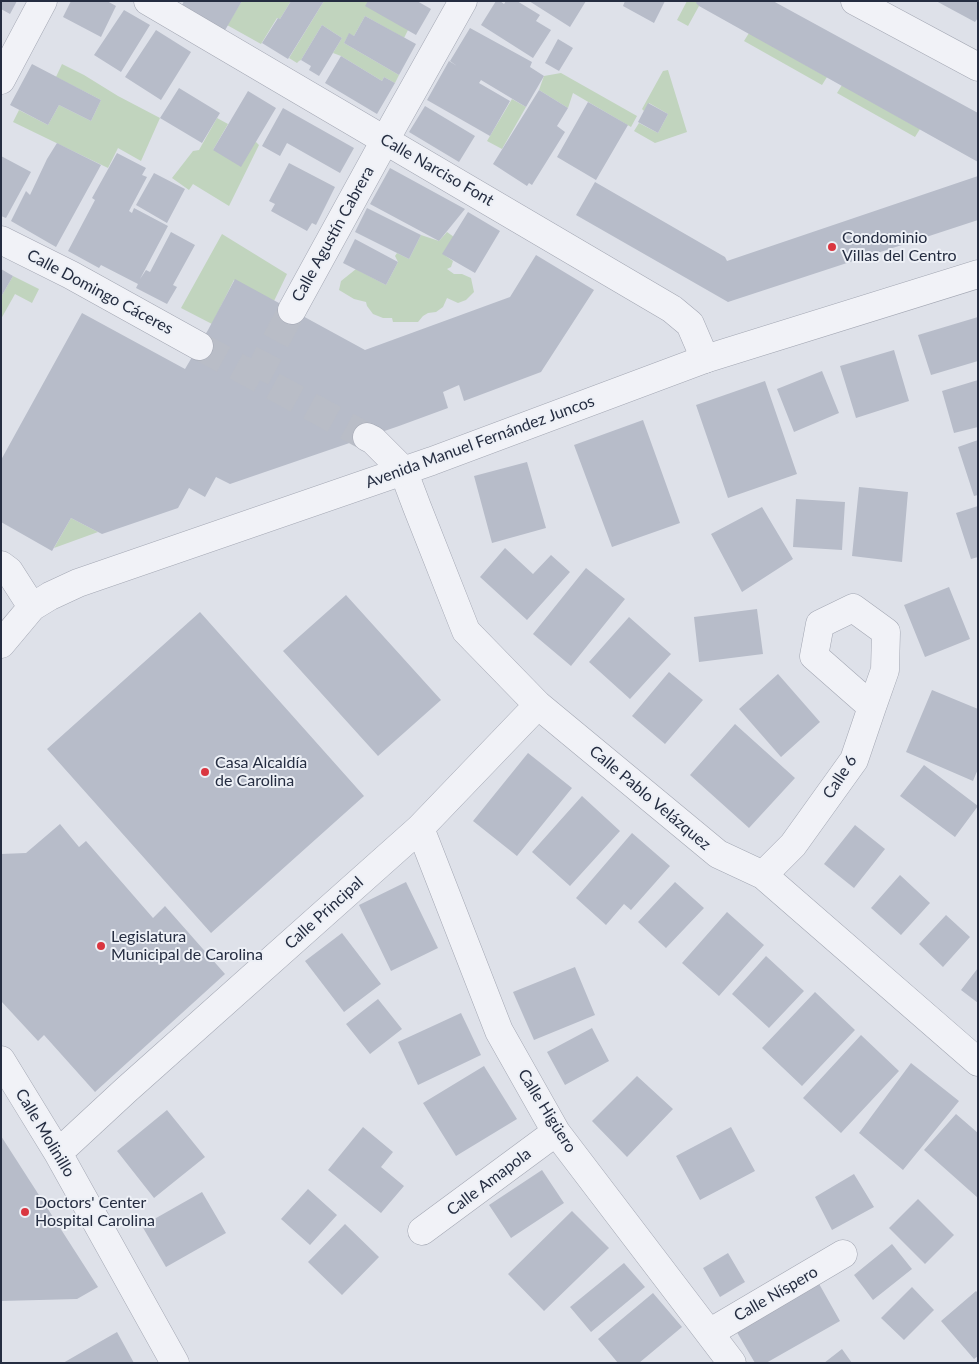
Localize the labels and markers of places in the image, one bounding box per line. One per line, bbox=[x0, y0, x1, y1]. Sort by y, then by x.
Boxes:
place label: Condominio Villas del Centro bbox=[842, 228, 957, 266]
marker: Condominio Villas del Centro bbox=[826, 241, 838, 253]
place label: Casa Alcaldía de Carolina bbox=[215, 753, 307, 791]
marker: Casa Alcaldía de Carolina bbox=[199, 766, 211, 778]
place label: Legislatura Municipal de Carolina bbox=[111, 927, 263, 965]
marker: Legislatura Municipal de Carolina bbox=[95, 940, 107, 952]
place label: Doctors' Center Hospital Carolina bbox=[35, 1193, 155, 1231]
marker: Doctors' Center Hospital Carolina bbox=[19, 1206, 31, 1218]

